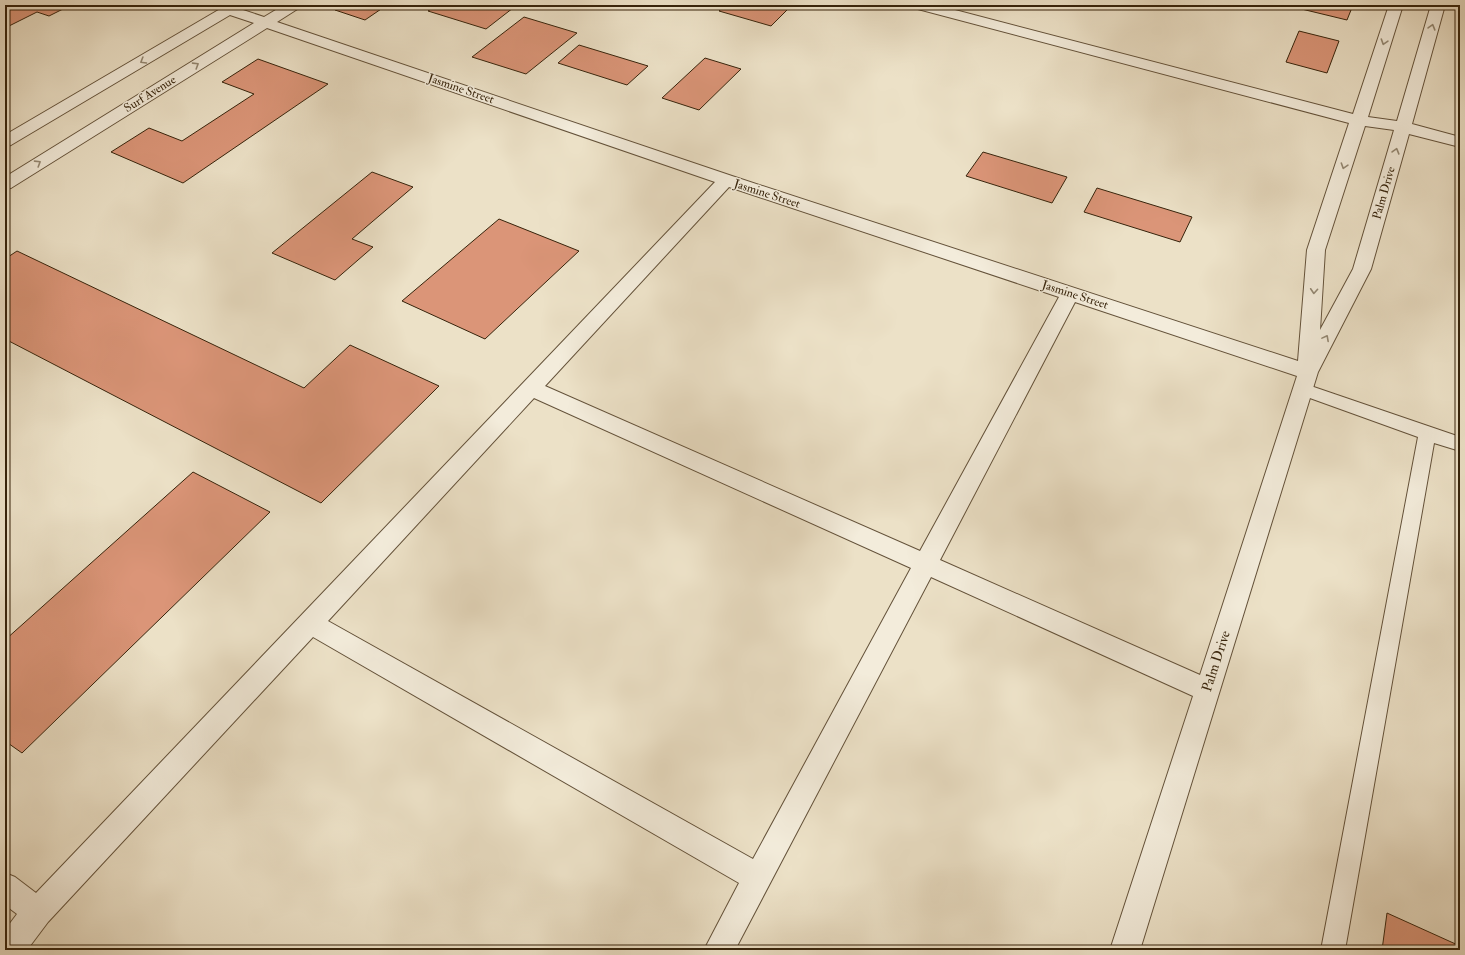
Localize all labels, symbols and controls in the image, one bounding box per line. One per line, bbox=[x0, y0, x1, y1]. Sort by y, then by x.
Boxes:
one-way arrow bbox=[1427, 23, 1436, 30]
one-way arrow bbox=[1380, 38, 1388, 45]
one-way arrow bbox=[140, 56, 147, 63]
one-way arrow bbox=[192, 63, 199, 70]
street label: Jasmine Street bbox=[425, 70, 496, 107]
street label: Surf Avenue bbox=[121, 72, 179, 116]
one-way arrow bbox=[1391, 148, 1400, 155]
one-way arrow bbox=[34, 161, 41, 168]
one-way arrow bbox=[1340, 162, 1348, 169]
street label: Palm Drive bbox=[1369, 165, 1399, 221]
street label: Jasmine Street bbox=[731, 176, 802, 212]
street label: Jasmine Street bbox=[1039, 277, 1110, 313]
one-way arrow bbox=[1309, 288, 1318, 294]
one-way arrow bbox=[1321, 335, 1329, 342]
street label: Palm Drive bbox=[1198, 628, 1234, 694]

